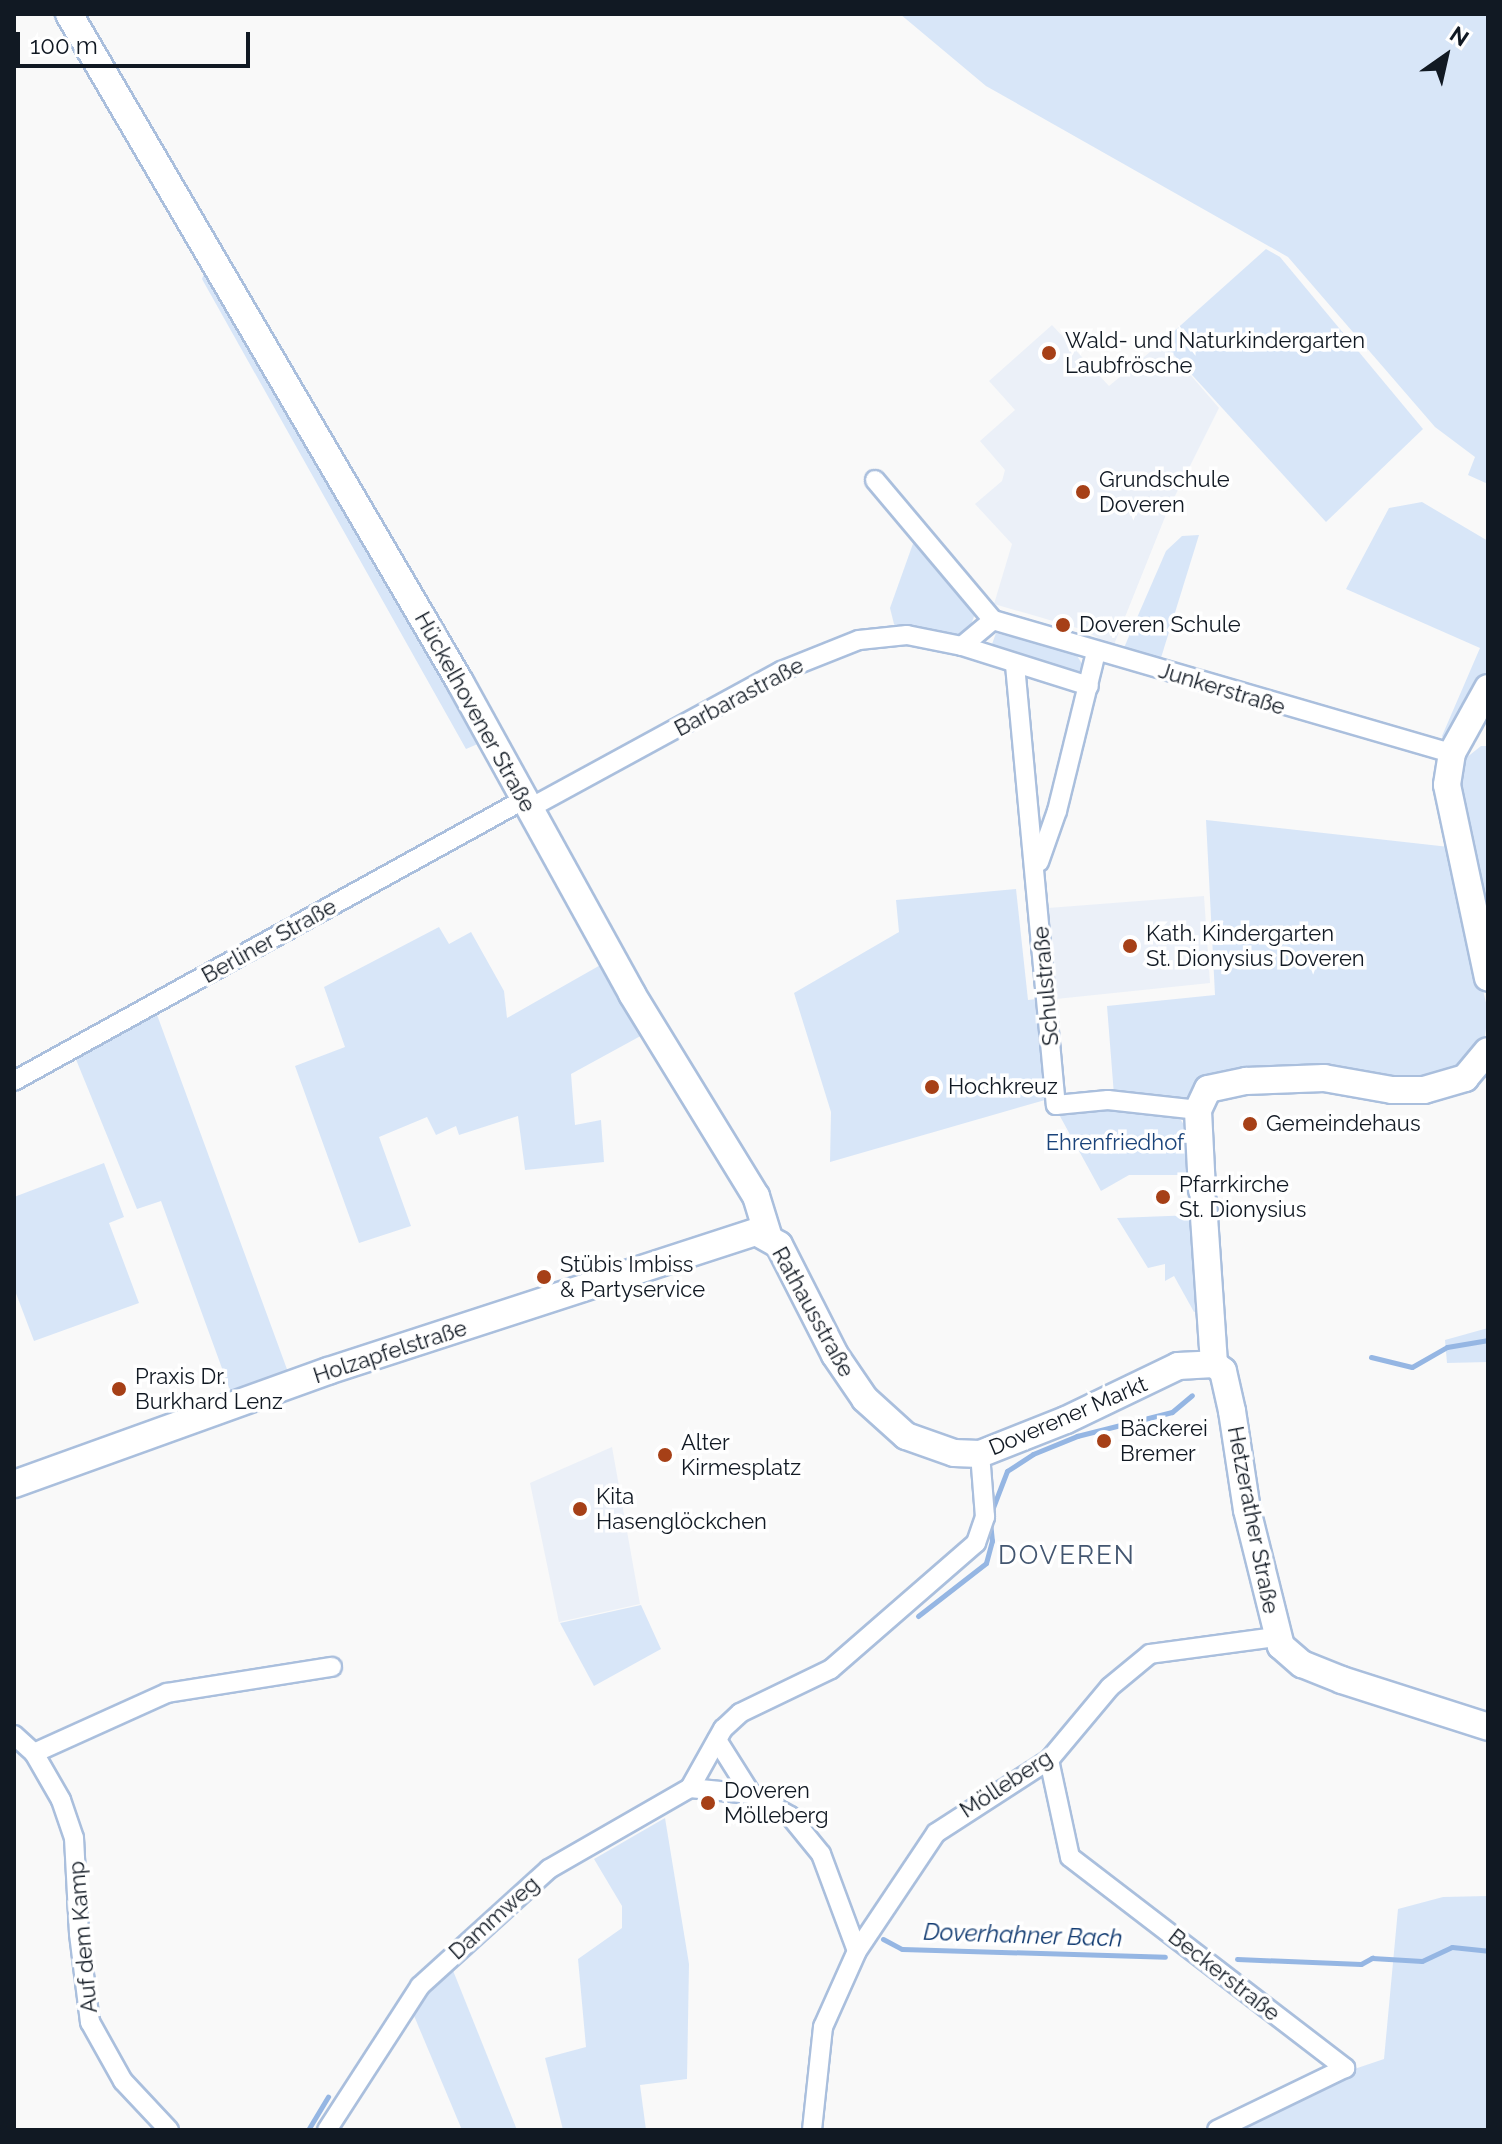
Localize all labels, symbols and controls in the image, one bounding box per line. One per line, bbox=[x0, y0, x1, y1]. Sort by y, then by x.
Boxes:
scale bar bbox=[20, 16, 254, 66]
north arrow bbox=[1406, 16, 1486, 96]
text: N bbox=[1445, 21, 1474, 52]
text: 100 m bbox=[30, 31, 98, 60]
place label: Wald- und Naturkindergarten Laubfrösche bbox=[1065, 327, 1365, 378]
marker: Wald- und Naturkindergarten Laubfrösche bbox=[1040, 344, 1058, 362]
place label: Grundschule Doveren bbox=[1099, 466, 1230, 518]
marker: Grundschule Doveren bbox=[1074, 483, 1092, 501]
street label: Hückelhovener Straße bbox=[409, 607, 541, 817]
place label: Doveren Schule bbox=[1079, 612, 1241, 638]
marker: Doveren Schule bbox=[1054, 616, 1072, 634]
street label: Barbarastraße bbox=[670, 652, 808, 742]
street label: Junkerstraße bbox=[1156, 657, 1288, 721]
street label: Berliner Straße bbox=[197, 893, 341, 989]
place label: Kath. Kindergarten St. Dionysius Doveren bbox=[1146, 920, 1365, 972]
street label: Schulstraße bbox=[1028, 925, 1064, 1047]
marker: Kath. Kindergarten St. Dionysius Doveren bbox=[1121, 937, 1139, 955]
place label: Hochkreuz bbox=[948, 1074, 1058, 1100]
marker: Hochkreuz bbox=[923, 1078, 941, 1096]
place label: Gemeindehaus bbox=[1266, 1111, 1421, 1137]
marker: Gemeindehaus bbox=[1241, 1115, 1259, 1133]
park label: Ehrenfriedhof bbox=[1046, 1130, 1184, 1156]
place label: Pfarrkirche St. Dionysius bbox=[1179, 1171, 1306, 1222]
marker: Pfarrkirche St. Dionysius bbox=[1154, 1188, 1172, 1206]
street label: Rathausstraße bbox=[766, 1242, 860, 1382]
place label: Stübis Imbiss & Partyservice bbox=[560, 1251, 705, 1302]
marker: Stübis Imbiss & Partyservice bbox=[535, 1268, 553, 1286]
street label: Holzapfelstraße bbox=[310, 1315, 470, 1389]
place label: Praxis Dr. Burkhard Lenz bbox=[135, 1363, 283, 1414]
street label: Doverener Markt bbox=[985, 1371, 1151, 1461]
marker: Praxis Dr. Burkhard Lenz bbox=[110, 1380, 128, 1398]
place label: Bäckerei Bremer bbox=[1120, 1415, 1208, 1466]
street label: Hetzerather Straße bbox=[1222, 1424, 1284, 1616]
place label: Alter Kirmesplatz bbox=[681, 1429, 801, 1480]
marker: Bäckerei Bremer bbox=[1095, 1432, 1113, 1450]
marker: Alter Kirmesplatz bbox=[656, 1446, 674, 1464]
place label: Kita Hasenglöckchen bbox=[596, 1483, 767, 1534]
marker: Kita Hasenglöckchen bbox=[571, 1500, 589, 1518]
district label: DOVEREN bbox=[998, 1540, 1136, 1572]
street label: Mölleberg bbox=[955, 1744, 1057, 1824]
place label: Doveren Mölleberg bbox=[724, 1777, 829, 1828]
marker: Doveren Mölleberg bbox=[699, 1794, 717, 1812]
street label: Auf dem Kamp bbox=[63, 1860, 103, 2014]
street label: Dammweg bbox=[444, 1871, 544, 1965]
water label: Doverhahner Bach bbox=[923, 1917, 1123, 1953]
street label: Beckerstraße bbox=[1163, 1923, 1285, 2027]

